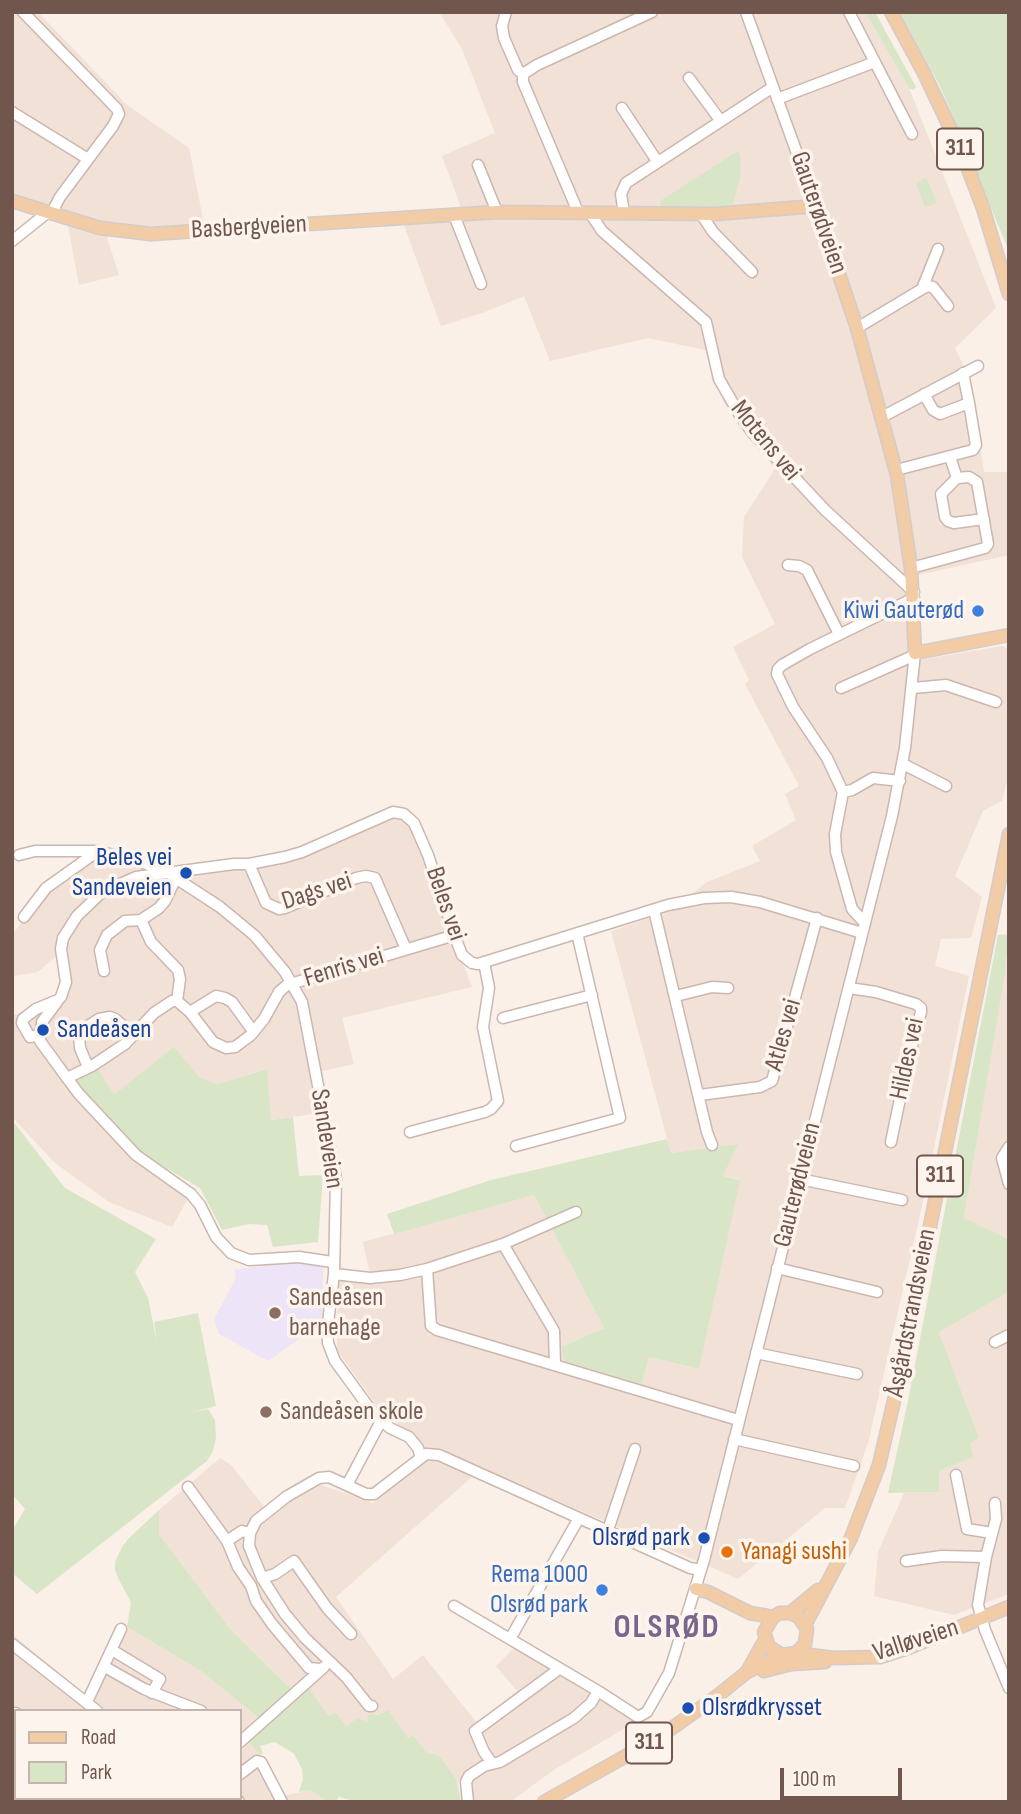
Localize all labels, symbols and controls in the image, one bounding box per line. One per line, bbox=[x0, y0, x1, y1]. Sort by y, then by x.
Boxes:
road number: 311 bbox=[937, 128, 983, 169]
street label: Gauterødveien bbox=[783, 148, 853, 278]
street label: Basbergveien bbox=[190, 209, 308, 247]
street label: Motens vei bbox=[723, 395, 807, 487]
place label: Kiwi Gauterød bbox=[843, 595, 964, 627]
marker: Kiwi Gauterød bbox=[970, 603, 986, 619]
place label: Beles vei Sandeveien bbox=[72, 842, 172, 903]
street label: Beles vei bbox=[418, 863, 472, 945]
marker: Beles vei Sandeveien bbox=[178, 865, 194, 881]
street label: Dags vei bbox=[278, 866, 356, 918]
street label: Fenris vei bbox=[300, 941, 388, 995]
street label: Atles vei bbox=[759, 996, 809, 1074]
place label: Sandeåsen bbox=[57, 1014, 151, 1046]
street label: Hildes vei bbox=[884, 1015, 932, 1103]
marker: Sandeåsen bbox=[35, 1022, 51, 1038]
street label: Sandeveien bbox=[303, 1087, 349, 1191]
street label: Gauterødveien bbox=[767, 1119, 829, 1251]
road number: 311 bbox=[917, 1156, 963, 1196]
street label: Åsgårdstrandsveien bbox=[880, 1226, 944, 1400]
place label: Sandeåsen barnehage bbox=[289, 1282, 383, 1344]
marker: Sandeåsen barnehage bbox=[267, 1305, 283, 1321]
place label: Sandeåsen skole bbox=[280, 1396, 424, 1428]
marker: Sandeåsen skole bbox=[258, 1404, 274, 1420]
place label: Olsrød park bbox=[592, 1522, 690, 1554]
marker: Olsrød park bbox=[696, 1530, 712, 1546]
place label: Yanagi sushi bbox=[741, 1536, 847, 1568]
marker: Yanagi sushi bbox=[719, 1544, 735, 1560]
place label: Rema 1000 Olsrød park bbox=[490, 1559, 588, 1620]
marker: Rema 1000 Olsrød park bbox=[594, 1582, 610, 1598]
district label: OLSRØD bbox=[614, 1609, 720, 1649]
street label: Valløveien bbox=[869, 1613, 963, 1669]
place label: Olsrødkrysset bbox=[702, 1692, 822, 1724]
marker: Olsrødkrysset bbox=[680, 1700, 696, 1716]
legend bbox=[14, 1709, 242, 1800]
road number: 311 bbox=[626, 1722, 672, 1764]
text: Road bbox=[81, 1725, 116, 1750]
scale bar bbox=[783, 1755, 906, 1799]
text: Park bbox=[81, 1760, 112, 1785]
text: 100 m bbox=[793, 1767, 836, 1792]

